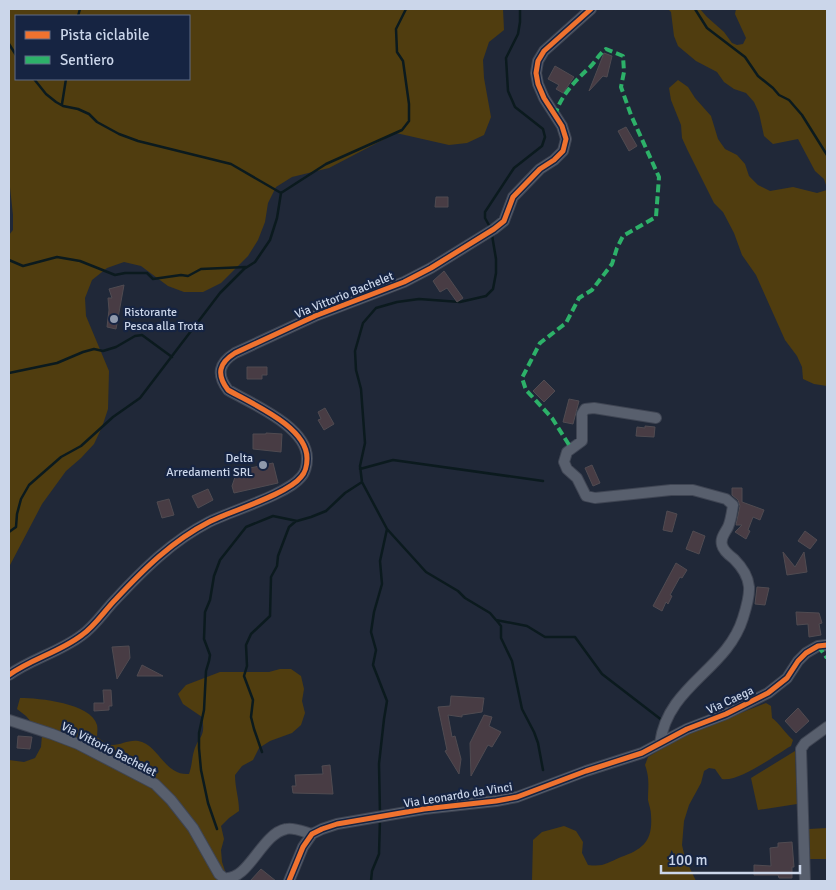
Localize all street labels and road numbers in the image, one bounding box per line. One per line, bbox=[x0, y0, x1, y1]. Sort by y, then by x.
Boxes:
street label: Via Vittorio Bachelet bbox=[293, 269, 396, 322]
street label: Via Caega bbox=[704, 683, 756, 718]
street label: Via Vittorio Bachelet bbox=[58, 719, 159, 780]
street label: Via Leonardo da Vinci bbox=[403, 779, 514, 812]

